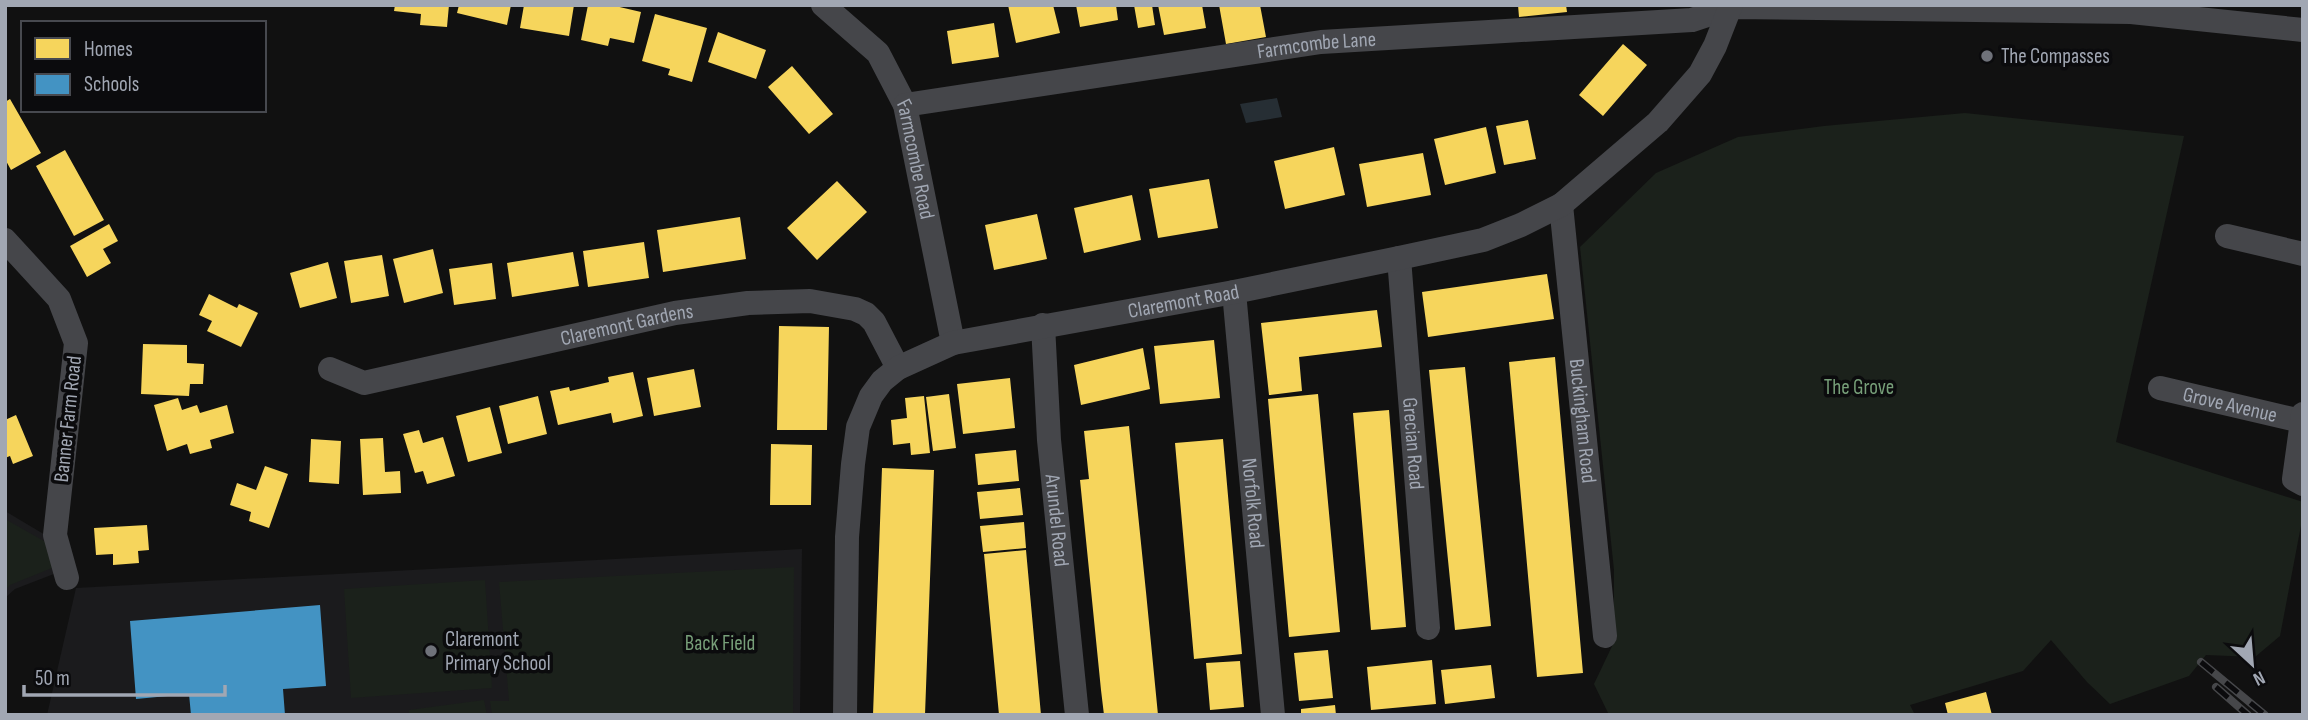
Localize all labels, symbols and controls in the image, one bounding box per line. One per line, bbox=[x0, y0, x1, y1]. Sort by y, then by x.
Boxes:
legend bbox=[21, 21, 266, 112]
street label: Farmcombe Lane bbox=[1255, 26, 1377, 64]
text: Homes bbox=[84, 37, 133, 62]
place label: The Compasses bbox=[2001, 44, 2110, 69]
marker: The Compasses bbox=[1979, 48, 1995, 64]
text: Schools bbox=[84, 72, 139, 97]
street label: Farmcombe Road bbox=[891, 95, 940, 221]
street label: Claremont Road bbox=[1126, 279, 1241, 324]
street label: Claremont Gardens bbox=[558, 298, 695, 351]
street label: Banner Farm Road bbox=[49, 355, 87, 483]
street label: Buckingham Road bbox=[1564, 358, 1602, 484]
park label: The Grove bbox=[1824, 375, 1894, 400]
street label: Grove Avenue bbox=[2181, 381, 2280, 428]
street label: Grecian Road bbox=[1397, 396, 1430, 490]
street label: Norfolk Road bbox=[1237, 457, 1270, 549]
street label: Arundel Road bbox=[1040, 472, 1074, 568]
place label: Claremont Primary School bbox=[445, 627, 551, 676]
north arrow bbox=[2217, 629, 2287, 699]
park label: Back Field bbox=[685, 631, 755, 656]
marker: Claremont Primary School bbox=[423, 643, 439, 659]
scale bar bbox=[24, 654, 226, 698]
text: N bbox=[2249, 665, 2268, 690]
text: 50 m bbox=[35, 666, 70, 691]

